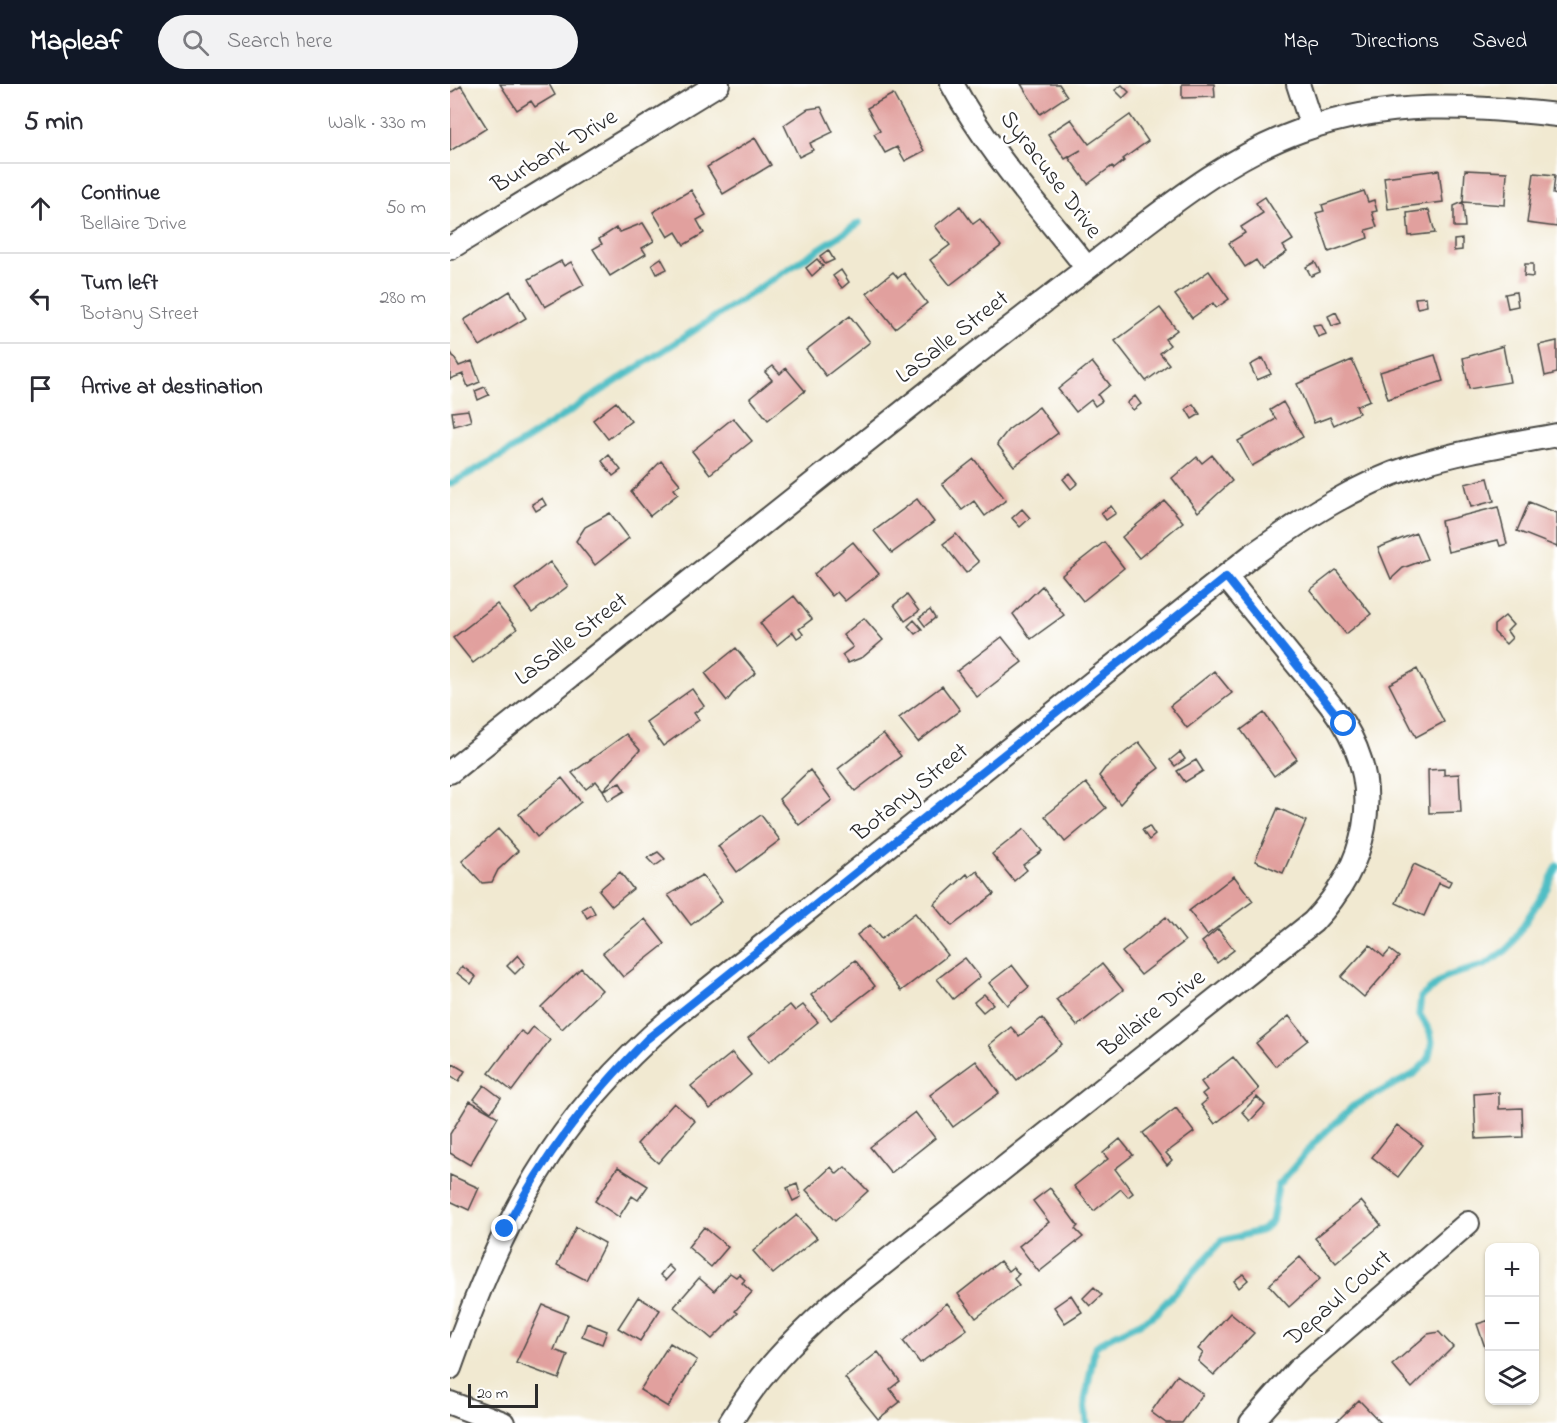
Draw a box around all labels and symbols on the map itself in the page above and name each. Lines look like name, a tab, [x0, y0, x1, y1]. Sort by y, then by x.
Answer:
street label: Burbank Drive	[485, 100, 625, 204]
street label: Syracuse Drive	[989, 104, 1110, 247]
street label: LaSalle Street	[889, 282, 1017, 394]
street label: LaSalle Street	[508, 584, 636, 696]
route start	[1330, 710, 1356, 736]
street label: Botany Street	[844, 735, 978, 852]
street label: Bellaire Drive	[1092, 961, 1214, 1067]
route end	[491, 1215, 517, 1241]
street label: Depaul Court	[1277, 1242, 1401, 1356]
scale bar	[468, 1381, 538, 1408]

